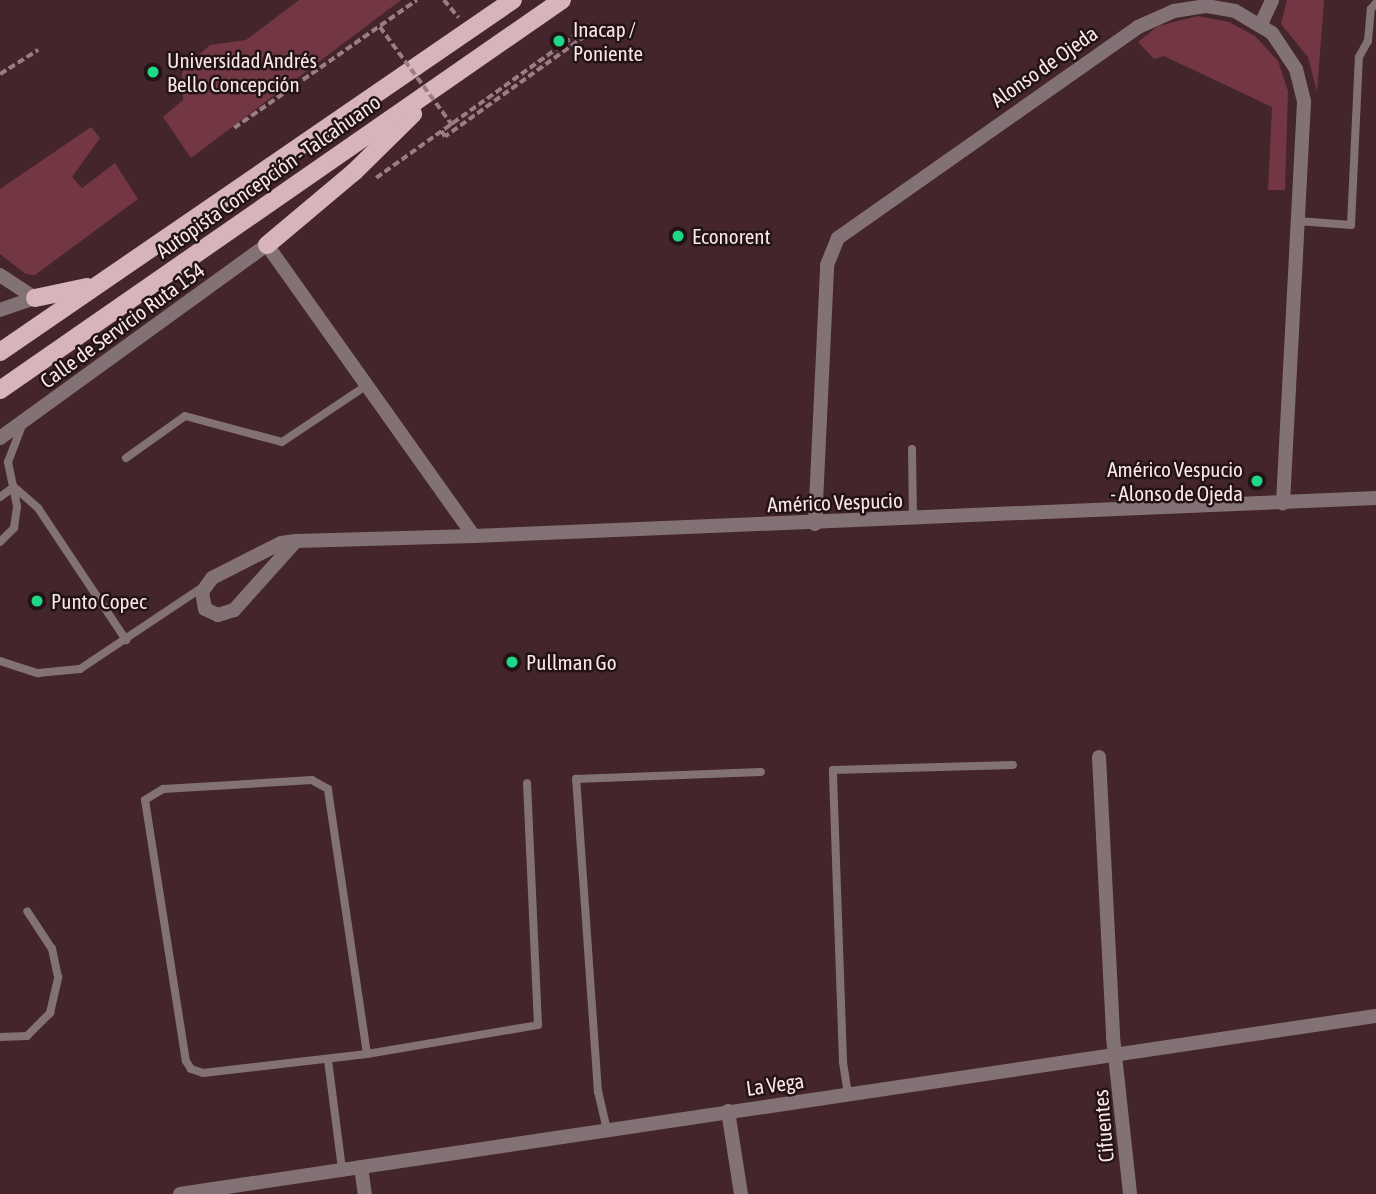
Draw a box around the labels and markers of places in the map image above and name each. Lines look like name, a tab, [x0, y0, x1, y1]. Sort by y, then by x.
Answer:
place label: Inacap / Poniente	[573, 16, 643, 66]
marker: Inacap / Poniente	[551, 33, 567, 49]
place label: Universidad Andrés Bello Concepción	[167, 47, 317, 97]
marker: Universidad Andrés Bello Concepción	[145, 64, 161, 80]
place label: Econorent	[692, 223, 771, 249]
marker: Econorent	[670, 228, 686, 244]
place label: Américo Vespucio - Alonso de Ojeda	[1107, 456, 1243, 506]
marker: Américo Vespucio - Alonso de Ojeda	[1249, 473, 1265, 489]
place label: Punto Copec	[51, 588, 147, 614]
marker: Punto Copec	[29, 593, 45, 609]
place label: Pullman Go	[526, 649, 617, 675]
marker: Pullman Go	[504, 654, 520, 670]

